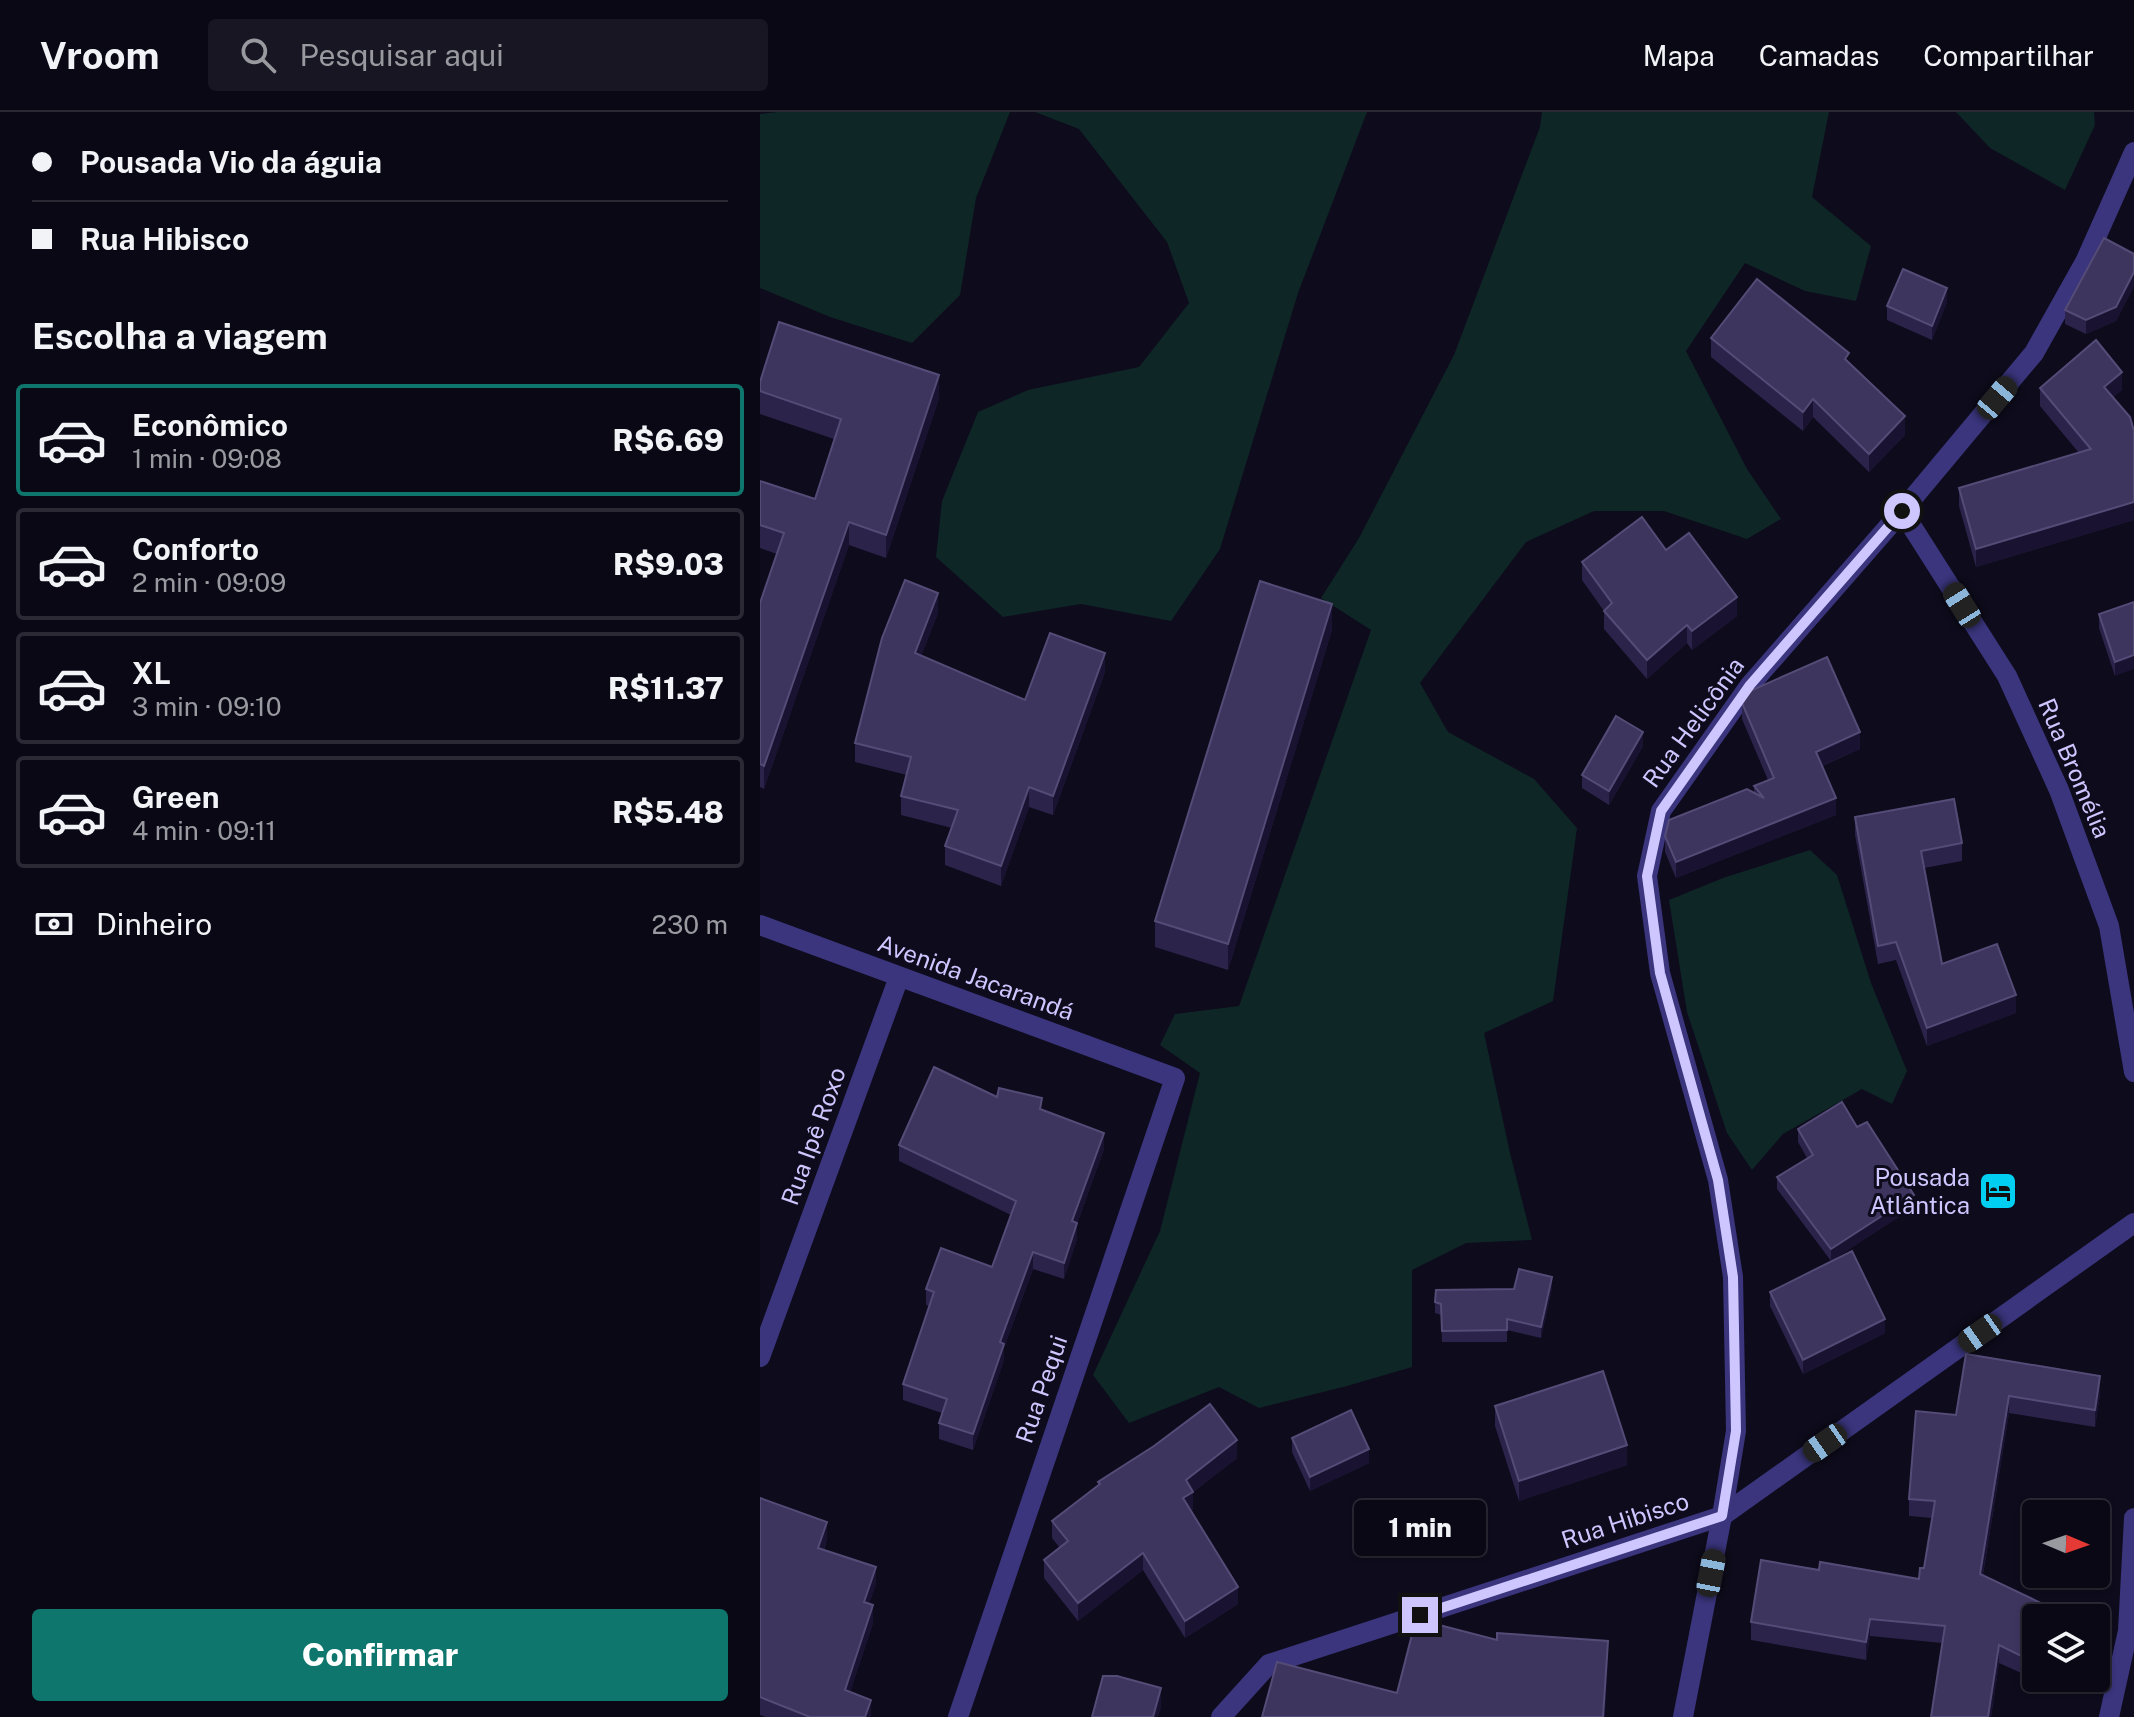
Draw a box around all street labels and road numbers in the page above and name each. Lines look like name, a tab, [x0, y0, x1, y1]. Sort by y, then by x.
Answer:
street label: Rua Helicônia	[1637, 652, 1749, 792]
street label: Rua Bromélia	[2033, 694, 2117, 842]
street label: Avenida Jacarandá	[874, 928, 1078, 1026]
street label: Rua Ipê Roxo	[775, 1063, 851, 1209]
street label: Rua Pequi	[1010, 1331, 1072, 1447]
street label: Rua Hibisco	[1558, 1486, 1692, 1554]

